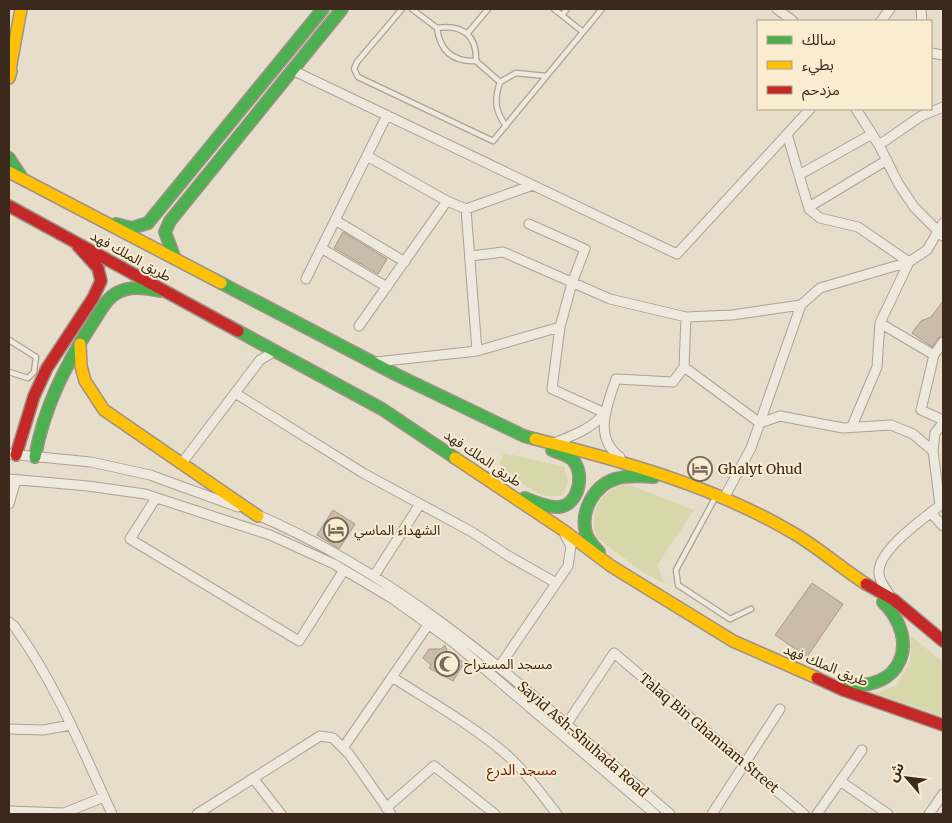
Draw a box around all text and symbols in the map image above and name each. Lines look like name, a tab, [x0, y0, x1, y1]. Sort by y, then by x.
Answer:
legend	[757, 20, 932, 110]
text: سالك	[802, 30, 836, 49]
text: بطيء	[802, 55, 834, 76]
text: مزدحم	[802, 80, 840, 101]
street label: طريق الملك فهد	[87, 226, 175, 286]
street label: طريق الملك فهد	[440, 425, 525, 491]
hotel icon: Ghalyt Ohud	[687, 456, 713, 482]
place label: Ghalyt Ohud	[718, 460, 803, 478]
hotel icon: الشهداء الماسي	[323, 517, 349, 543]
place label: الشهداء الماسي	[354, 521, 440, 541]
street label: طريق الملك فهد	[781, 640, 871, 691]
mosque icon: مسجد المستراح	[434, 651, 460, 677]
place label: مسجد المستراح	[464, 655, 553, 675]
street label: Talaq Bin Ghannam Street	[635, 669, 783, 797]
street label: Sayid Ash-Shuhada Road	[514, 677, 653, 801]
north arrow	[882, 753, 932, 803]
text: ش	[883, 759, 908, 785]
district label: مسجد الدرع	[487, 760, 557, 782]

